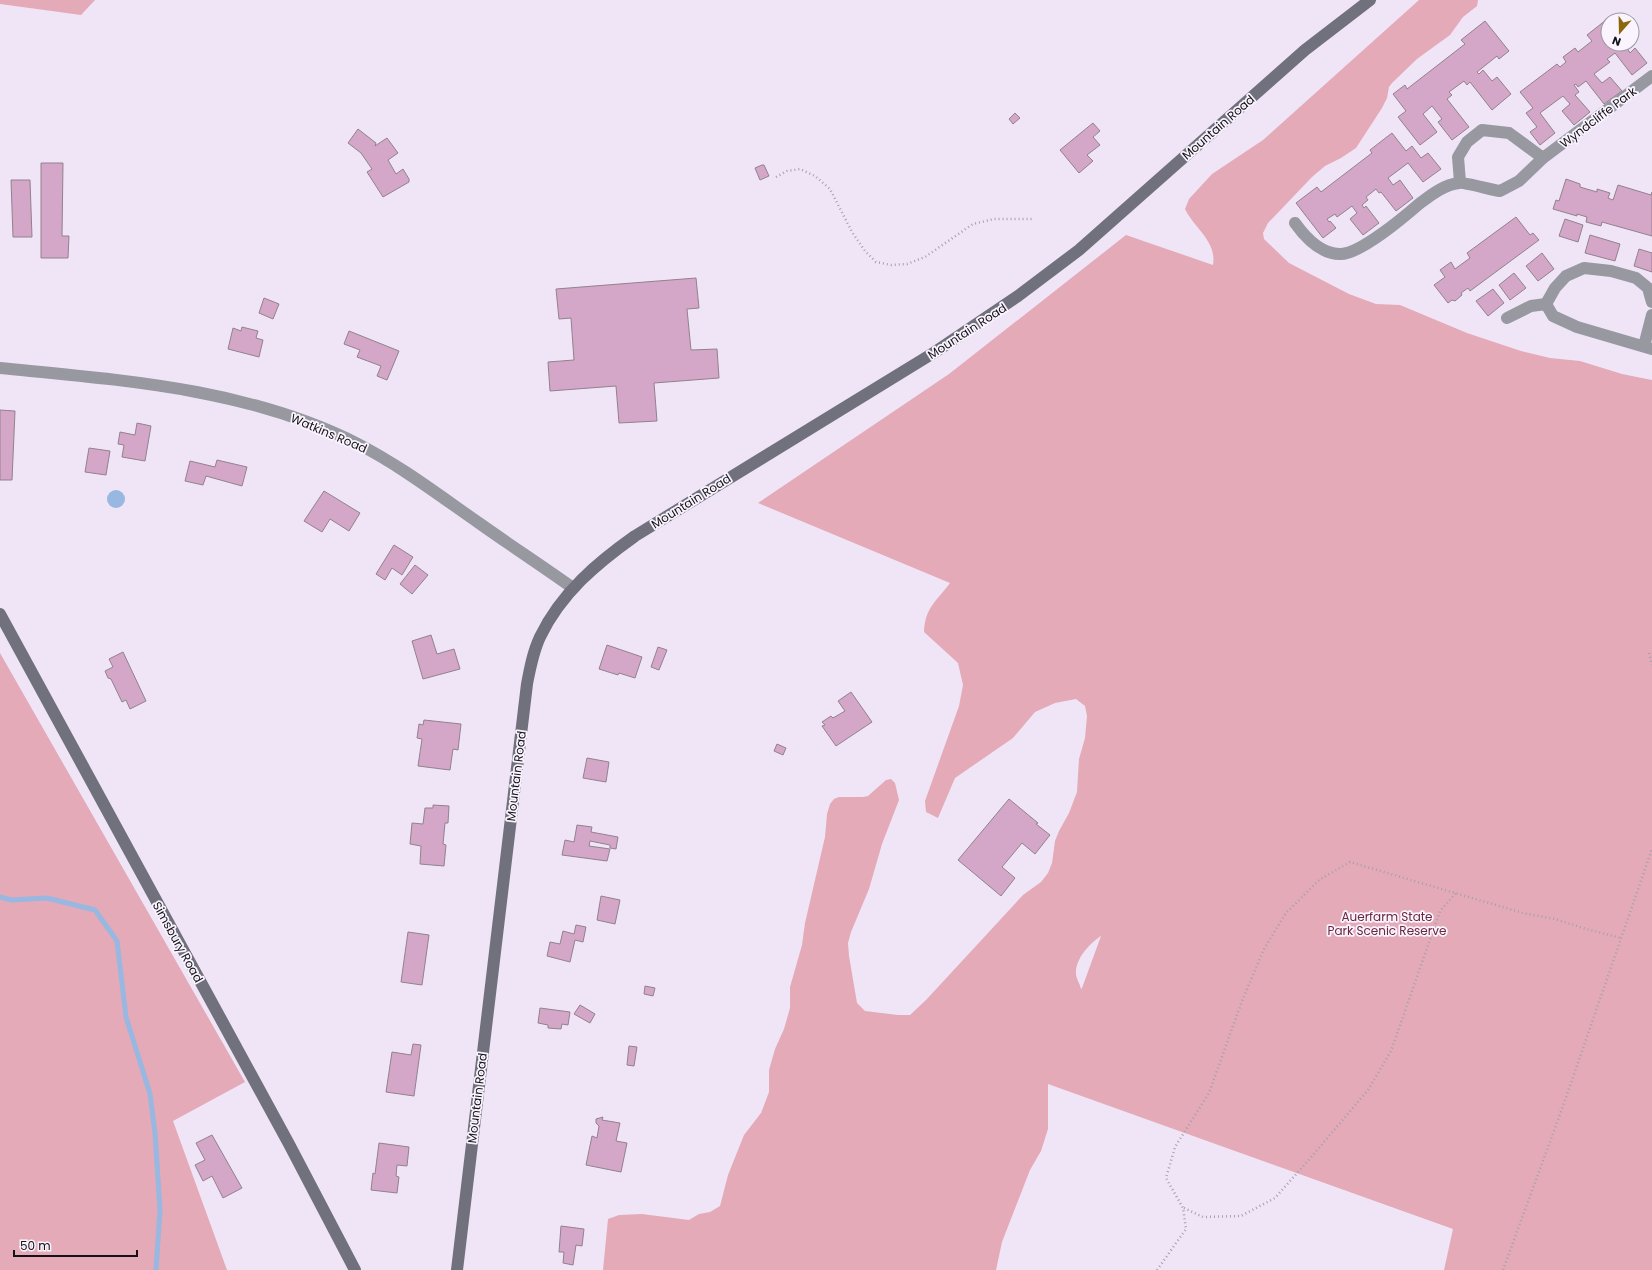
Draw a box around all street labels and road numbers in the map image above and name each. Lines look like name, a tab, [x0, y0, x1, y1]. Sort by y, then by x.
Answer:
street label: Wyndcliffe Park	[1556, 82, 1640, 151]
street label: Mountain Road	[1178, 91, 1258, 163]
street label: Mountain Road	[924, 299, 1010, 363]
street label: Watkins Road	[288, 409, 370, 457]
street label: Mountain Road	[648, 470, 734, 532]
street label: Mountain Road	[502, 730, 530, 822]
street label: Simsbury Road	[149, 898, 207, 986]
street label: Mountain Road	[463, 1052, 491, 1144]

